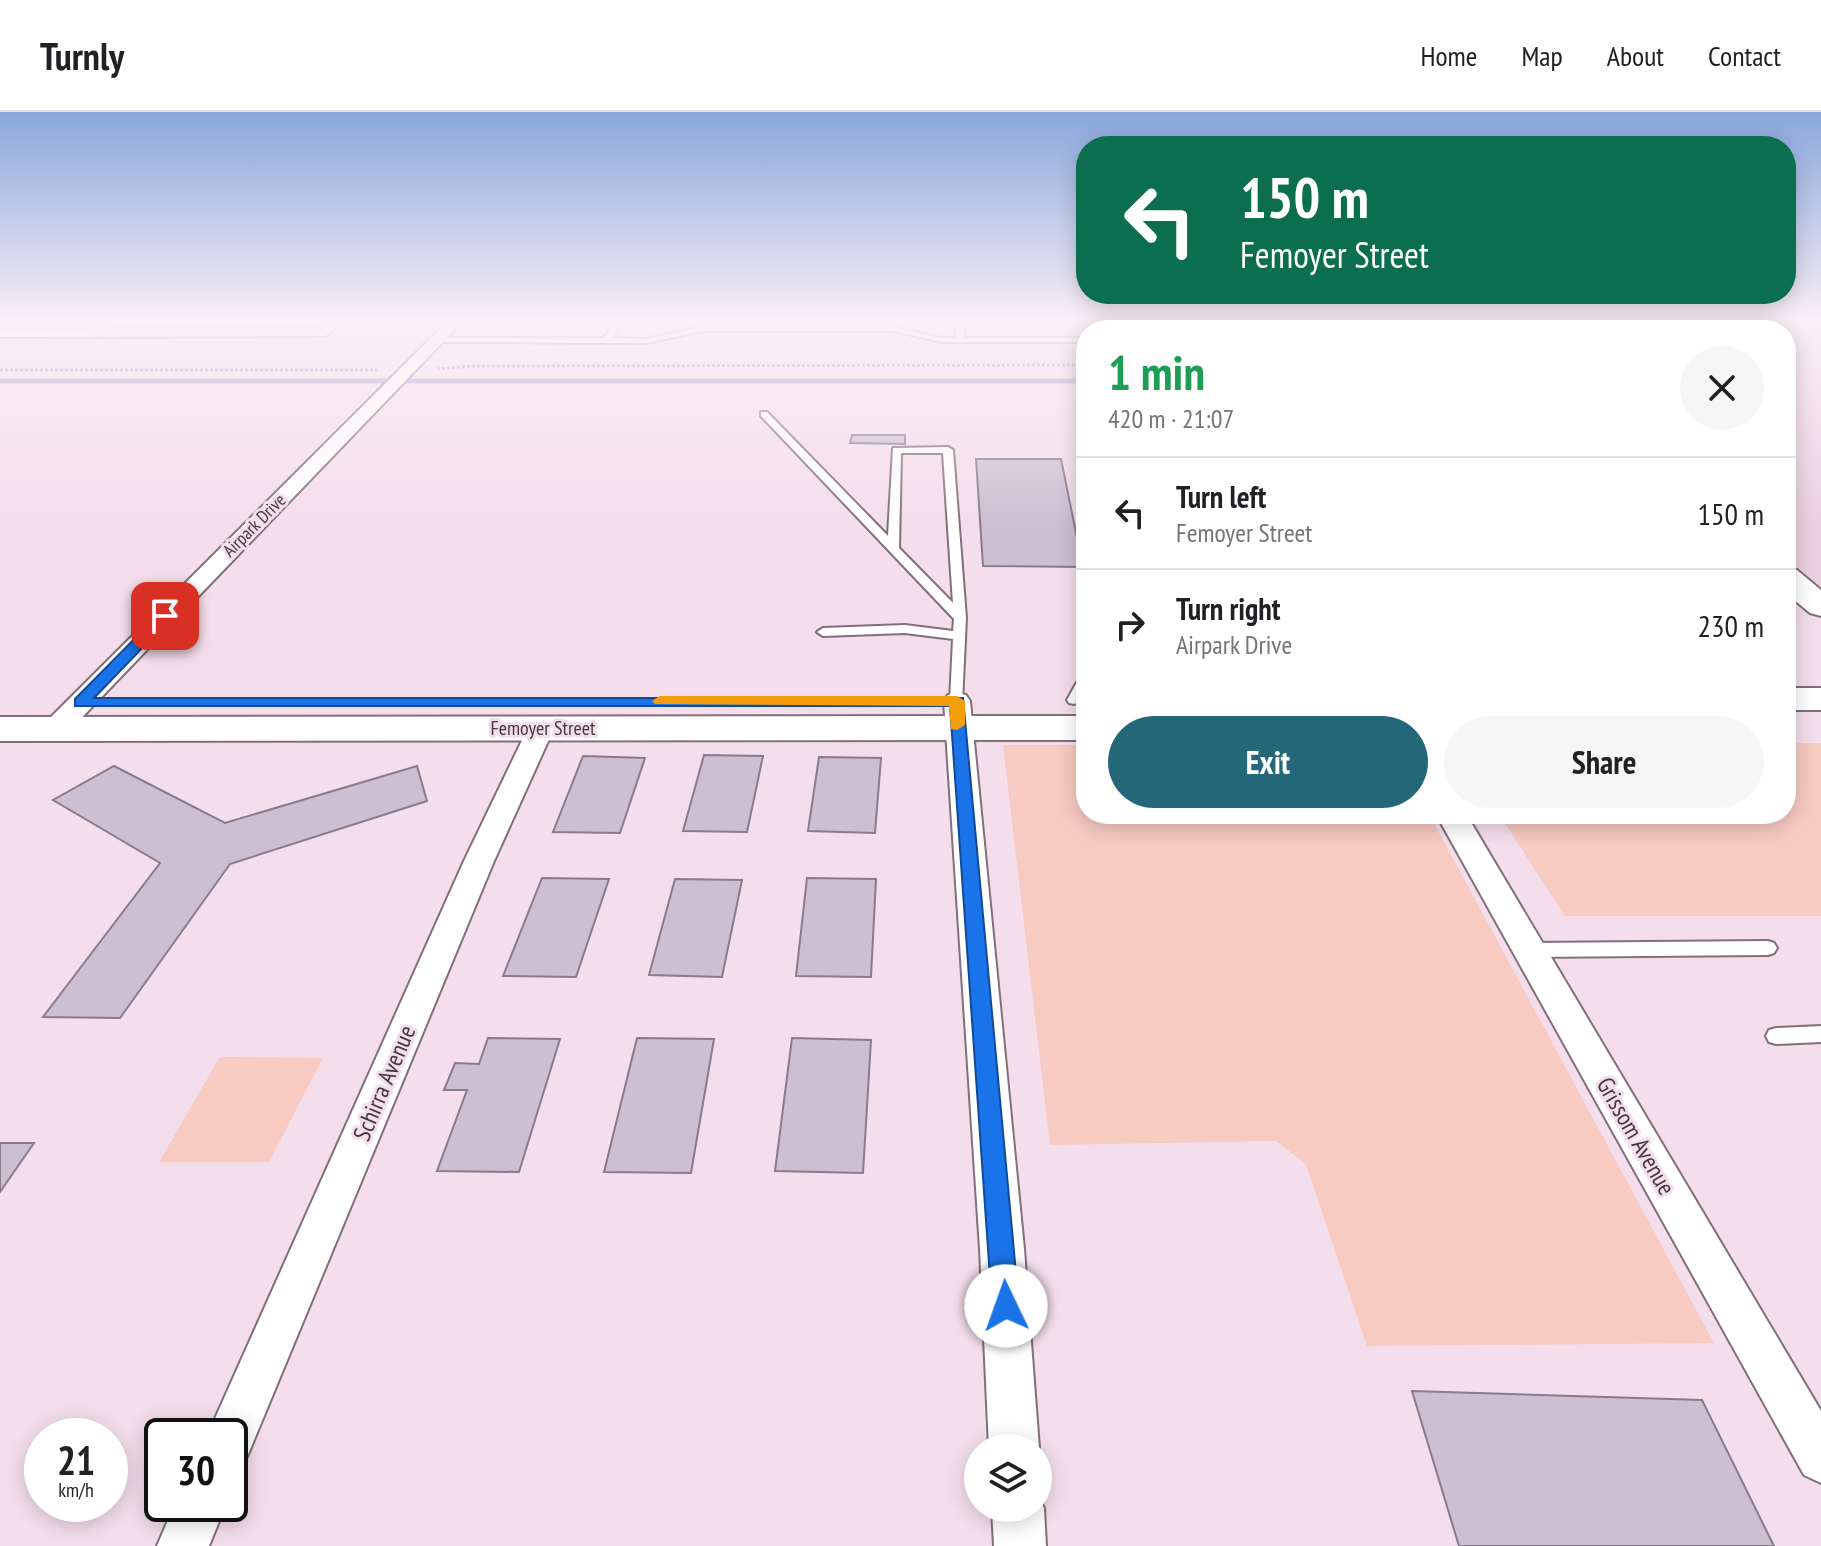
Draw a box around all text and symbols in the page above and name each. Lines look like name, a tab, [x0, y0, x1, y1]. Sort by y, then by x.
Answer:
text: Turnly	[40, 31, 124, 80]
text: Home	[1421, 37, 1477, 74]
text: Map	[1521, 37, 1563, 74]
text: About	[1607, 37, 1664, 74]
text: Contact	[1708, 37, 1781, 74]
text: 150 m	[1240, 161, 1369, 233]
icon: left	[1108, 168, 1212, 272]
text: Femoyer Street	[1240, 231, 1429, 278]
text: 1 min	[1108, 341, 1205, 403]
button: close	[1680, 346, 1764, 430]
text: 420 m · 21:07	[1108, 402, 1234, 435]
text: Turn left	[1176, 477, 1266, 516]
street label: Airpark Drive	[217, 488, 291, 562]
icon: left	[1108, 491, 1152, 535]
text: 150 m	[1698, 494, 1764, 533]
text: Femoyer Street	[1176, 516, 1312, 549]
pin	[131, 582, 199, 650]
text: Turn right	[1176, 589, 1280, 628]
icon: arrive	[143, 594, 187, 638]
icon: right	[1108, 603, 1152, 647]
text: 230 m	[1698, 606, 1764, 645]
text: Airpark Drive	[1176, 628, 1292, 661]
street label: Femoyer Street	[491, 715, 596, 741]
button: Exit	[1108, 716, 1428, 808]
button: Share	[1444, 716, 1764, 808]
street label: Schirra Avenue	[346, 1021, 422, 1145]
street label: Grissom Avenue	[1590, 1072, 1682, 1200]
position arrow	[964, 1264, 1048, 1348]
speed limit sign: 30	[144, 1418, 248, 1522]
text: 21	[57, 1434, 95, 1486]
map controls	[964, 1434, 1052, 1522]
button: layers	[964, 1434, 1052, 1522]
text: km/h	[58, 1477, 94, 1503]

